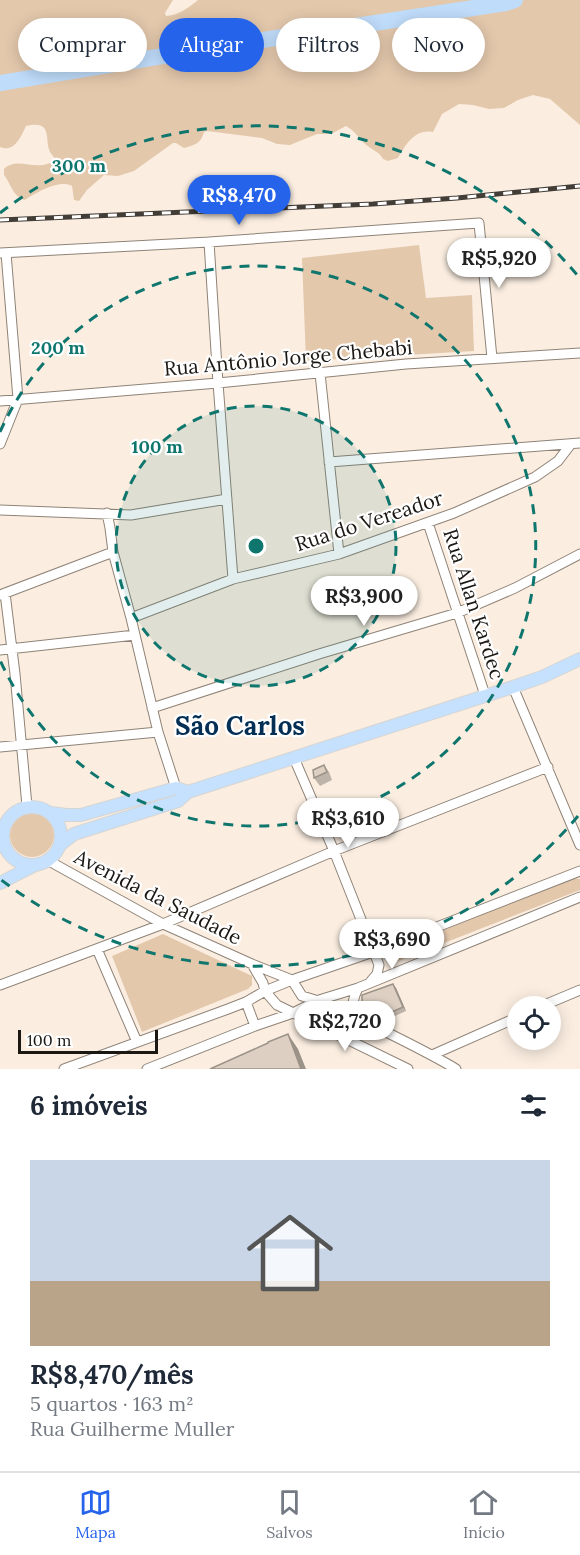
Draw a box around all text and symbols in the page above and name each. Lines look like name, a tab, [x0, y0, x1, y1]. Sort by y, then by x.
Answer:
chip: Comprar	[18, 18, 147, 72]
chip: Alugar	[159, 18, 264, 72]
chip: Filtros	[276, 18, 380, 72]
chip: Novo	[392, 18, 485, 72]
text: 300 m	[52, 154, 107, 177]
pin: R$8,470	[184, 175, 294, 226]
text: R$8,470	[202, 182, 276, 207]
pin: R$5,920	[444, 238, 554, 289]
text: R$5,920	[461, 245, 537, 270]
street label: Rua Antônio Jorge Chebabi	[163, 334, 413, 381]
text: 200 m	[31, 336, 85, 359]
text: 100 m	[131, 435, 183, 458]
street label: Rua do Vereador	[292, 485, 446, 556]
street label: Rua Allan Kardec	[438, 525, 511, 682]
centre of rings	[246, 536, 266, 556]
pin: R$3,900	[309, 576, 419, 627]
text: R$3,900	[325, 583, 403, 608]
district label: São Carlos	[175, 709, 305, 742]
pin: R$3,610	[293, 798, 403, 849]
text: R$3,610	[311, 805, 385, 830]
street label: Avenida da Saudade	[70, 843, 246, 950]
pin: R$3,690	[337, 919, 447, 970]
text: R$3,690	[353, 926, 431, 951]
map controls	[507, 996, 561, 1050]
button: locate	[507, 996, 561, 1050]
pin: R$2,720	[290, 1001, 400, 1052]
text: R$2,720	[308, 1008, 382, 1033]
scale bar	[18, 1027, 158, 1054]
text: 100 m	[27, 1030, 71, 1050]
text: 6 imóveis	[30, 1089, 148, 1122]
icon: filters	[517, 1089, 550, 1122]
icon: home	[236, 1199, 344, 1307]
text: R$8,470/mês	[30, 1358, 194, 1391]
text: 5 quartos · 163 m²	[30, 1391, 194, 1416]
text: Rua Guilherme Muller	[30, 1416, 234, 1441]
tab: Mapa	[75, 1486, 116, 1542]
tab: Salvos	[266, 1486, 313, 1542]
tab: Início	[463, 1486, 505, 1542]

